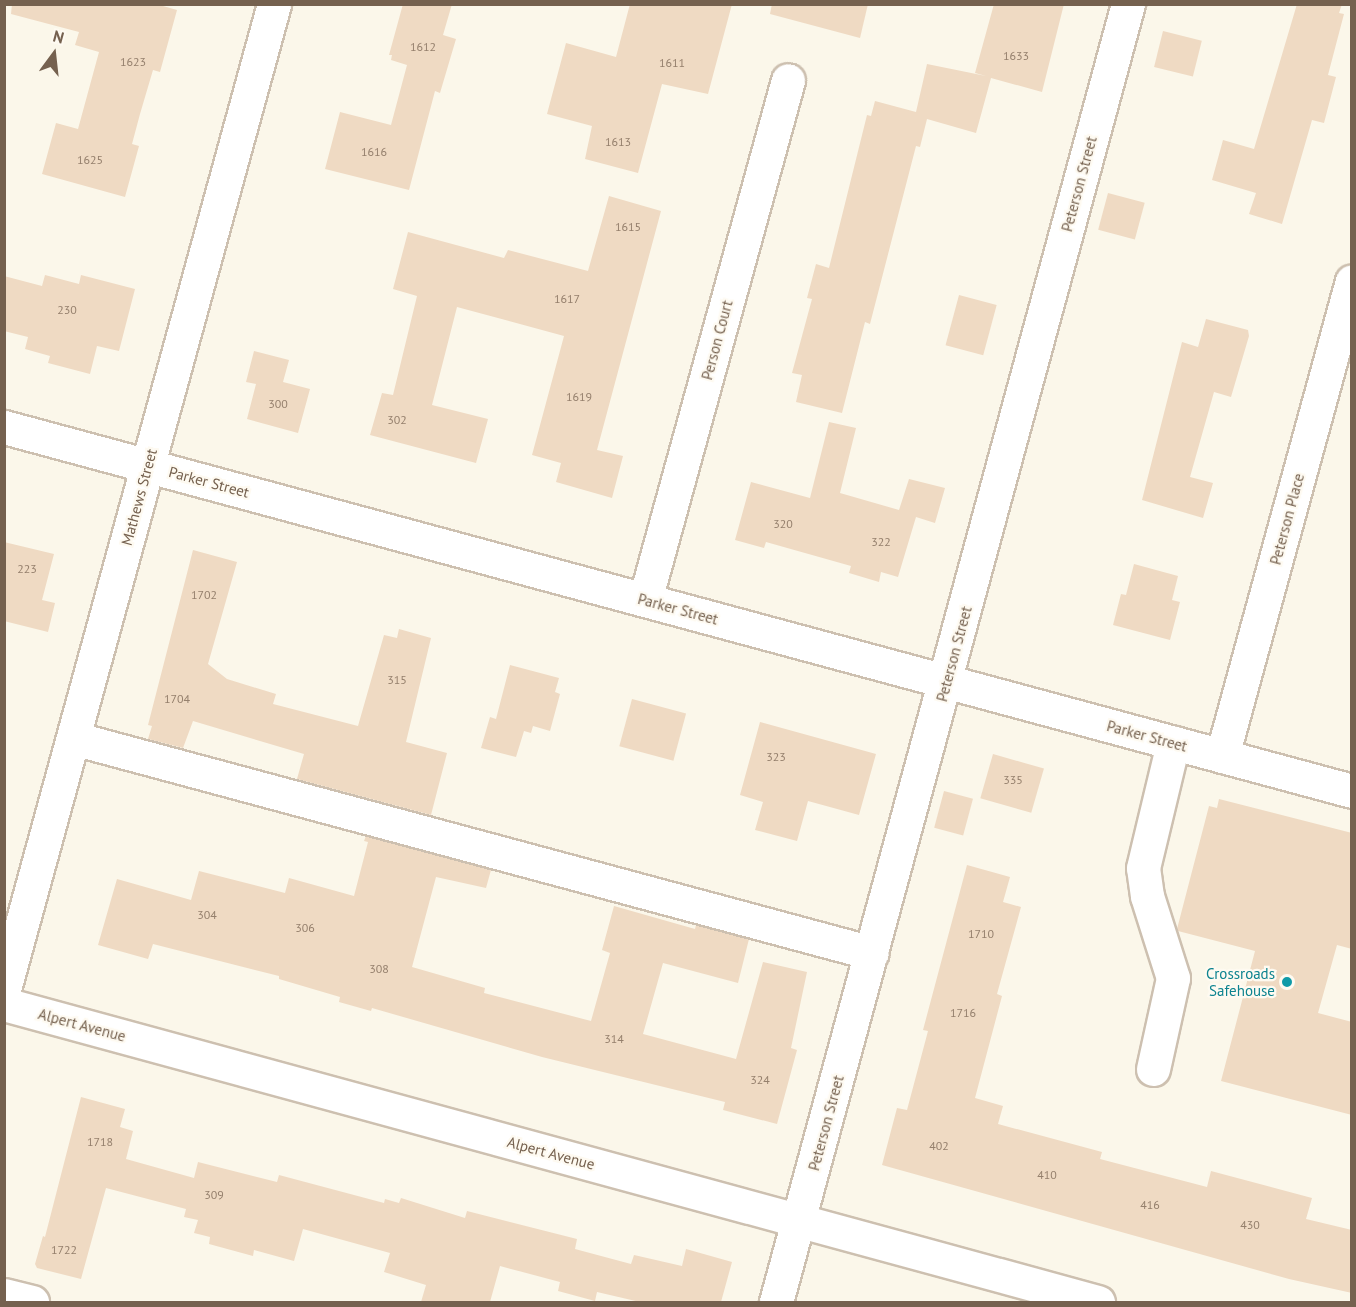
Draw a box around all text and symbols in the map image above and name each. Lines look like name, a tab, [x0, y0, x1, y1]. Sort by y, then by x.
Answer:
north arrow	[24, 24, 84, 84]
text: N	[51, 26, 66, 48]
house number: 1612	[410, 40, 436, 54]
house number: 1633	[1003, 49, 1029, 63]
house number: 1623	[120, 55, 146, 69]
house number: 1611	[659, 56, 685, 70]
street label: Peterson Street	[1058, 134, 1100, 234]
house number: 1613	[605, 135, 631, 149]
house number: 1616	[361, 145, 387, 159]
house number: 1625	[77, 153, 103, 167]
house number: 1615	[615, 220, 641, 234]
house number: 1617	[554, 292, 580, 306]
street label: Person Court	[698, 298, 736, 382]
house number: 230	[57, 303, 77, 317]
house number: 1619	[566, 390, 592, 404]
house number: 300	[268, 397, 288, 411]
house number: 302	[387, 413, 407, 427]
street label: Mathews Street	[117, 447, 161, 547]
street label: Parker Street	[167, 463, 251, 501]
street label: Peterson Place	[1266, 471, 1308, 567]
house number: 320	[773, 517, 793, 531]
house number: 322	[871, 535, 891, 549]
house number: 223	[17, 562, 37, 576]
house number: 1702	[191, 588, 217, 602]
street label: Parker Street	[636, 590, 720, 628]
street label: Peterson Street	[933, 604, 975, 704]
house number: 315	[387, 673, 407, 687]
house number: 1704	[164, 692, 190, 706]
street label: Parker Street	[1105, 717, 1189, 755]
house number: 323	[766, 750, 786, 764]
house number: 335	[1003, 773, 1023, 787]
house number: 304	[197, 908, 217, 922]
house number: 306	[295, 921, 315, 935]
house number: 1710	[968, 927, 994, 941]
house number: 308	[369, 962, 389, 976]
place label: Crossroads Safehouse	[1206, 964, 1275, 999]
marker: Crossroads Safehouse	[1280, 975, 1294, 989]
street label: Alpert Avenue	[36, 1005, 128, 1045]
house number: 1716	[950, 1006, 976, 1020]
house number: 314	[604, 1032, 624, 1046]
house number: 324	[750, 1073, 770, 1087]
street label: Peterson Street	[805, 1073, 847, 1173]
street label: Alpert Avenue	[505, 1133, 597, 1173]
house number: 1718	[87, 1135, 113, 1149]
house number: 402	[929, 1139, 949, 1153]
house number: 410	[1037, 1168, 1057, 1182]
house number: 309	[204, 1188, 224, 1202]
house number: 416	[1140, 1198, 1160, 1212]
house number: 430	[1240, 1218, 1260, 1232]
house number: 1722	[51, 1243, 77, 1257]

